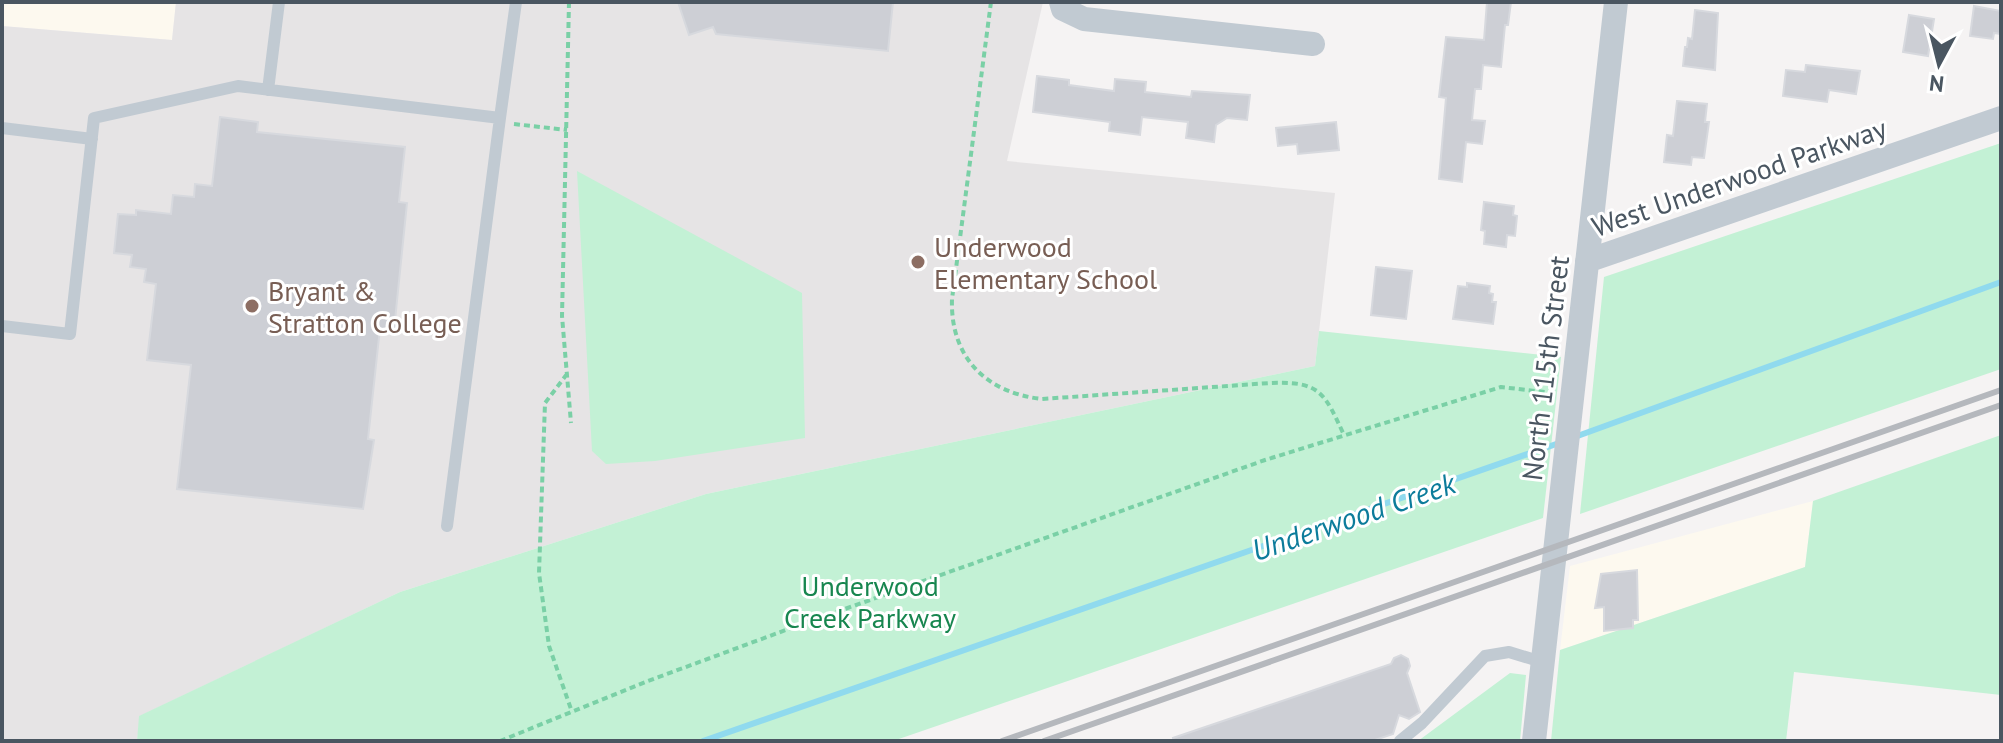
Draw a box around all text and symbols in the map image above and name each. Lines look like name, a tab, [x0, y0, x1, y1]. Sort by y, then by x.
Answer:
north arrow	[1899, 24, 1979, 104]
text: N	[1928, 69, 1945, 99]
street label: West Underwood Parkway	[1587, 109, 1891, 245]
place label: Underwood Elementary School	[934, 228, 1157, 297]
marker: Underwood Elementary School	[909, 253, 927, 271]
street label: North 115th Street	[1513, 253, 1577, 482]
place label: Bryant & Stratton College	[268, 272, 462, 341]
marker: Bryant & Stratton College	[243, 297, 261, 315]
water label: Underwood Creek	[1246, 462, 1462, 569]
park label: Underwood Creek Parkway	[784, 567, 956, 636]

